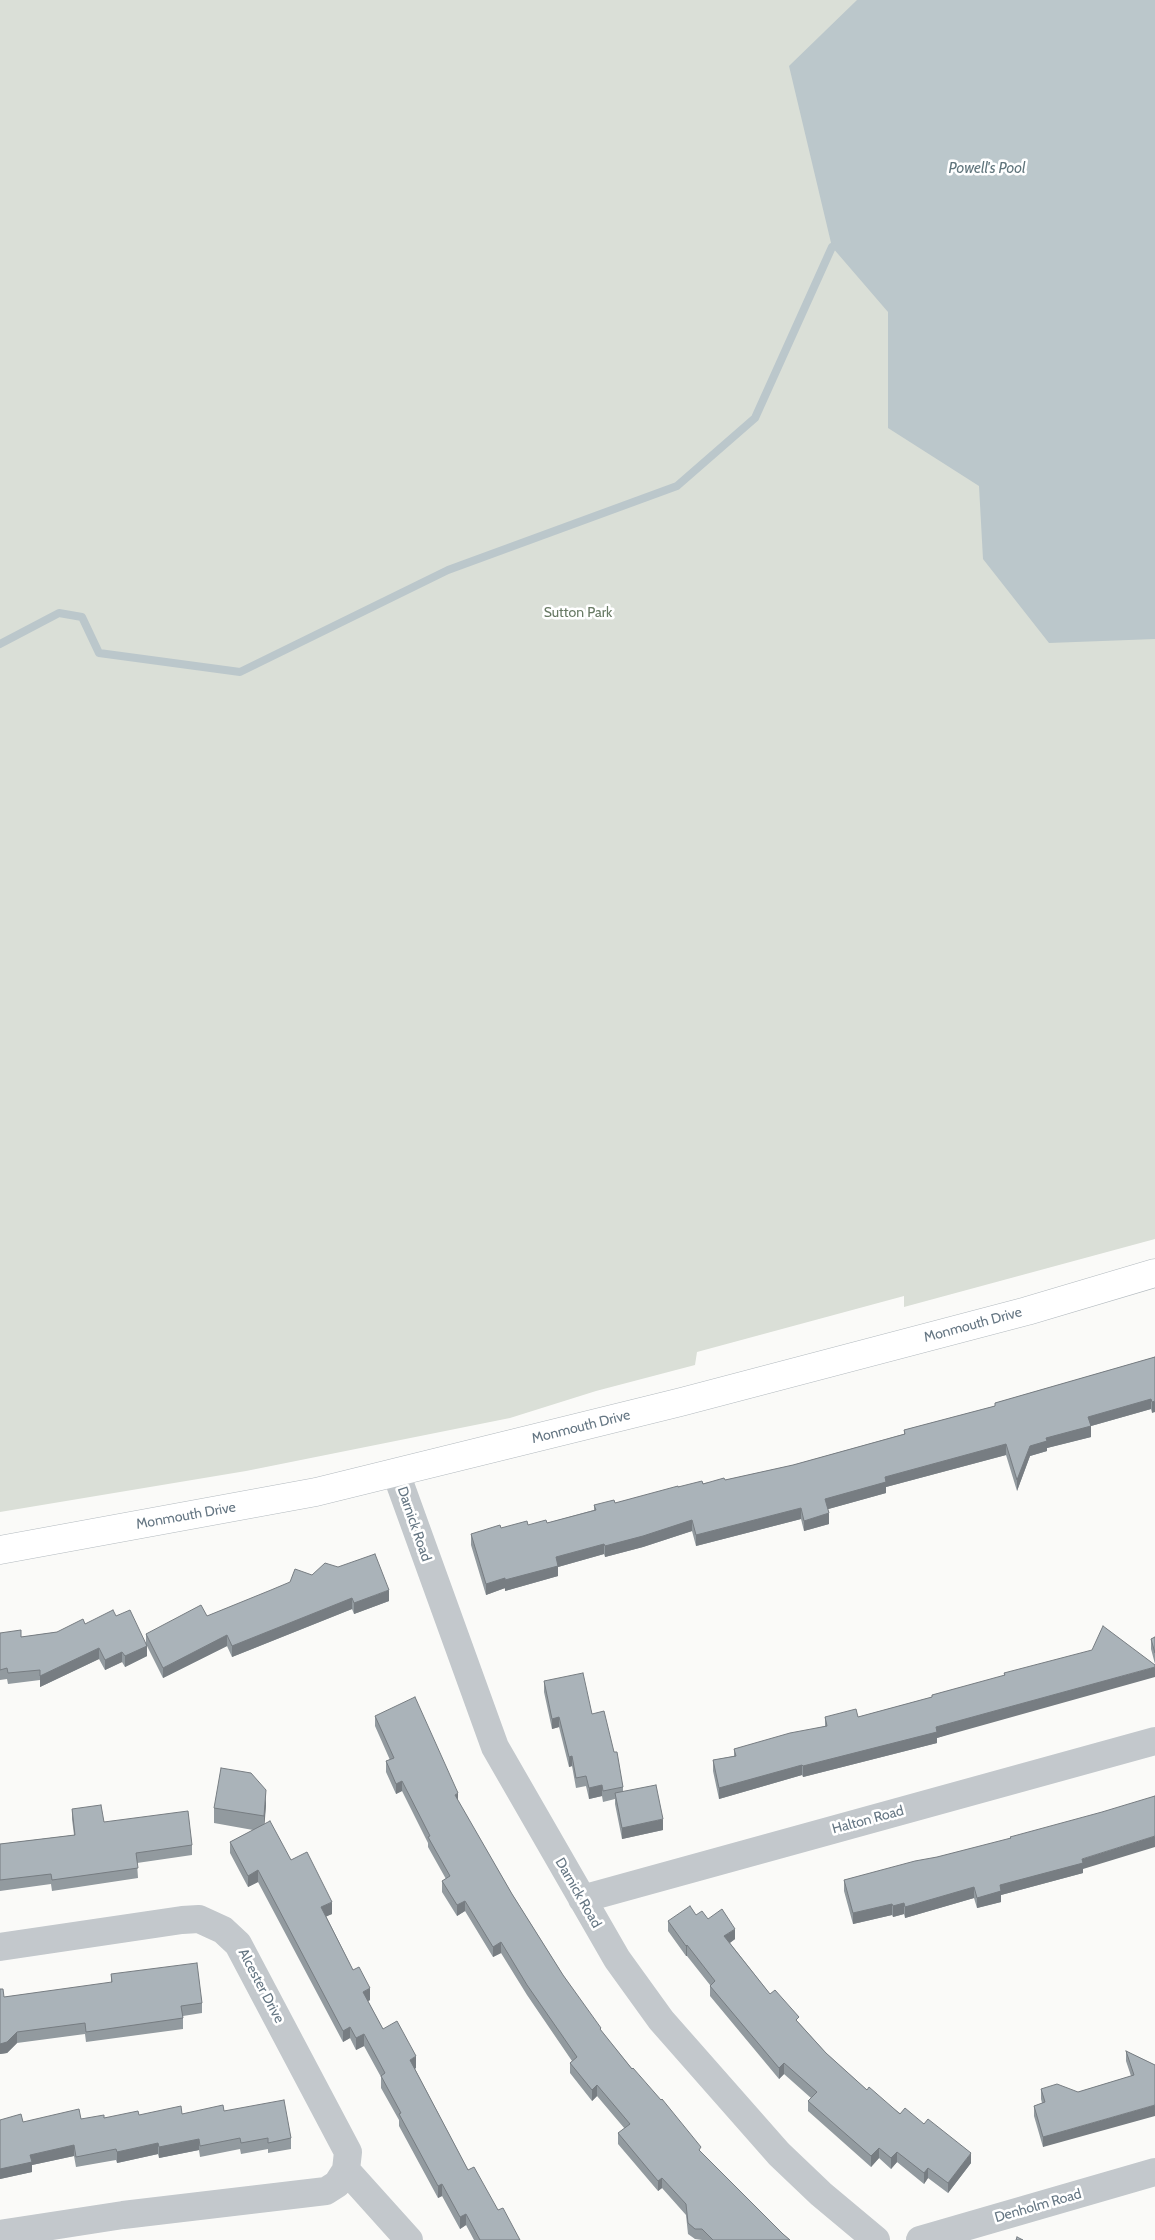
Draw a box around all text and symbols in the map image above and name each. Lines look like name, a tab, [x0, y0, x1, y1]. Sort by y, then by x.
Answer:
water label: Powell's Pool	[949, 160, 1025, 178]
park label: Sutton Park	[544, 605, 612, 621]
street label: Monmouth Drive	[922, 1304, 1024, 1346]
street label: Monmouth Drive	[530, 1407, 632, 1447]
street label: Darnick Road	[393, 1484, 435, 1564]
street label: Monmouth Drive	[135, 1499, 237, 1533]
street label: Halton Road	[830, 1802, 906, 1838]
street label: Darnick Road	[551, 1855, 605, 1931]
street label: Alcester Drive	[234, 1946, 288, 2026]
street label: Denholm Road	[993, 2186, 1083, 2226]

